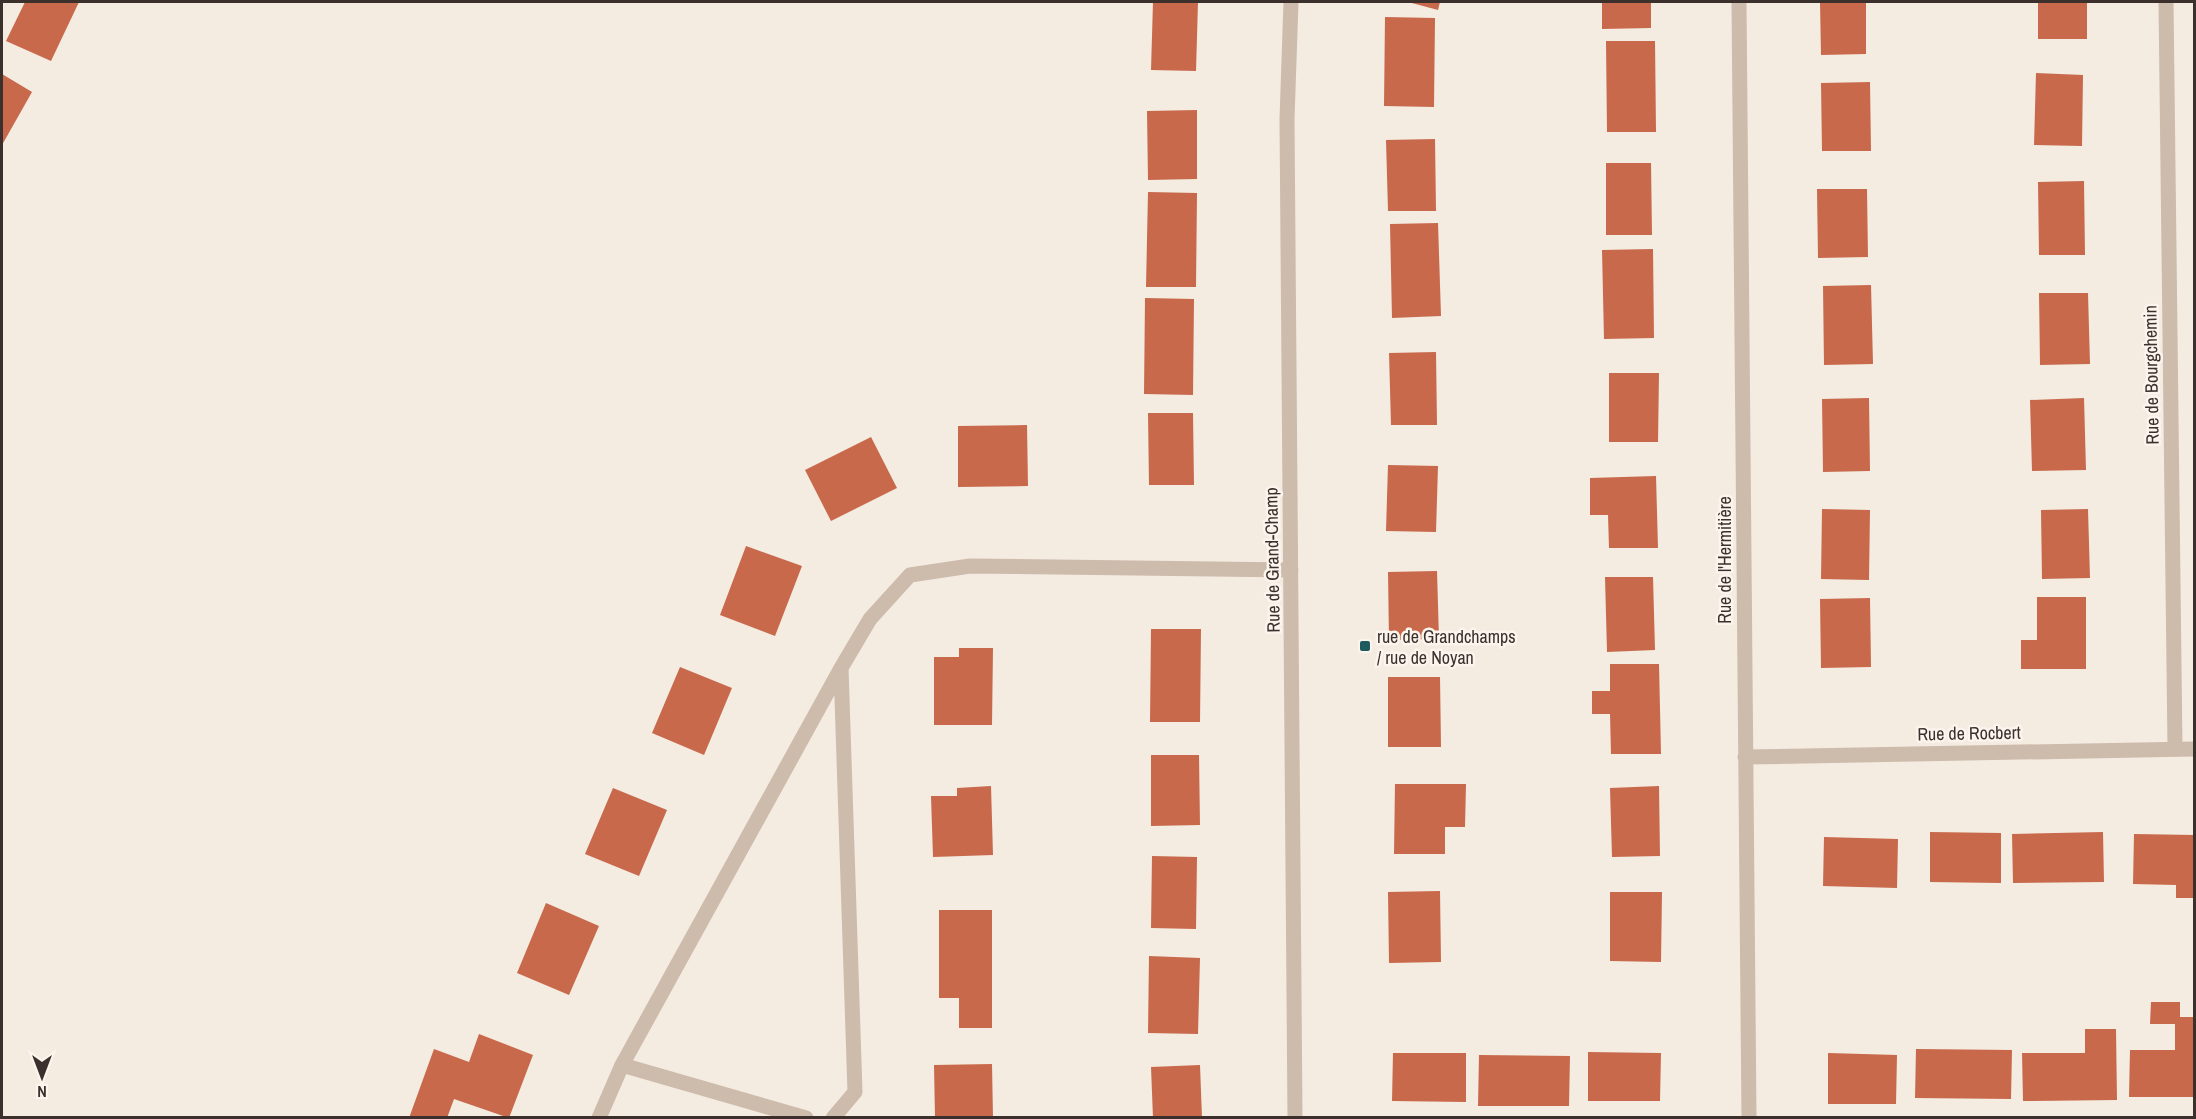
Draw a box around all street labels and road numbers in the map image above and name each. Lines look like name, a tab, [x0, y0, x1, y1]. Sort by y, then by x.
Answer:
street label: Rue de Bourgchemin	[2137, 305, 2165, 445]
street label: Rue de Grand-Champ	[1258, 487, 1286, 633]
street label: Rue de l'Hermitière	[1712, 496, 1737, 624]
street label: Rue de Rocbert	[1917, 720, 2021, 746]

